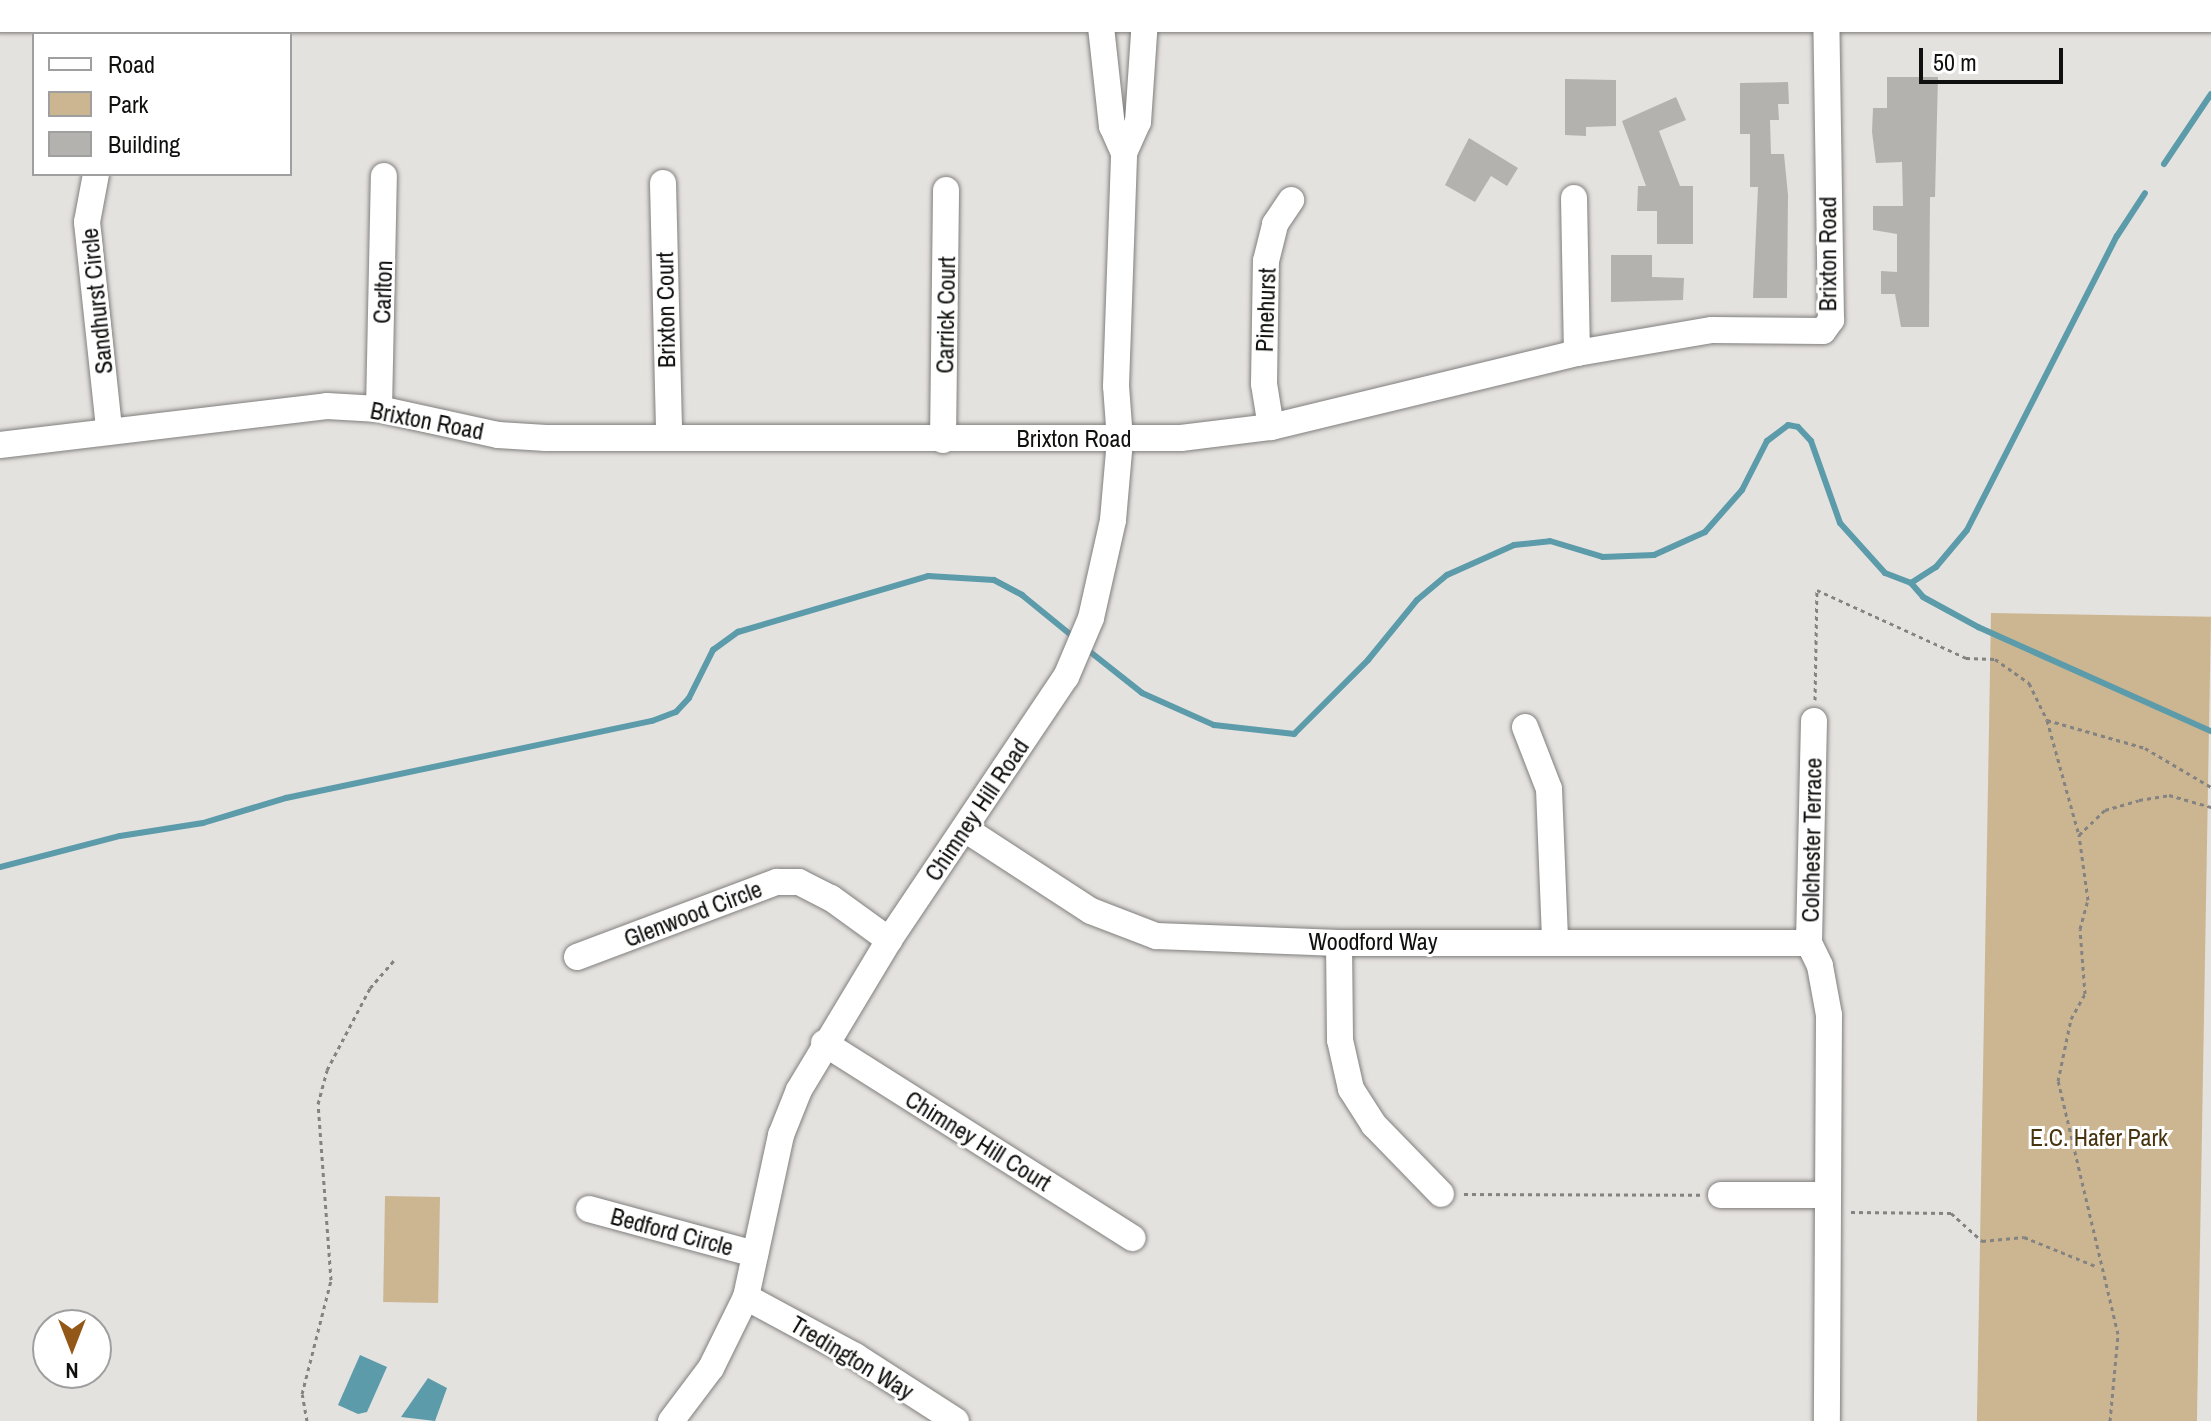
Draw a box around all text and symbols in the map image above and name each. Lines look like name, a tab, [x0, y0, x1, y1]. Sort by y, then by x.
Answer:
legend	[32, 32, 292, 176]
scale bar	[1923, 32, 2067, 82]
text: 50 m	[1933, 46, 1977, 78]
text: Road	[108, 48, 155, 80]
text: Park	[108, 88, 148, 120]
text: Building	[108, 128, 180, 160]
street label: Brixton Road	[1814, 197, 1842, 311]
street label: Sandhurst Circle	[75, 227, 119, 375]
street label: Brixton Court	[651, 252, 681, 368]
street label: Carrick Court	[931, 256, 961, 374]
street label: Carlton	[368, 260, 398, 324]
street label: Pinehurst	[1250, 267, 1282, 353]
street label: Brixton Road	[368, 396, 486, 446]
street label: Brixton Road	[1017, 425, 1131, 453]
street label: Chimney Hill Road	[919, 733, 1035, 887]
street label: Colchester Terrace	[1796, 757, 1828, 923]
street label: Glenwood Circle	[620, 874, 766, 954]
street label: Woodford Way	[1308, 928, 1438, 956]
street label: Chimney Hill Court	[900, 1085, 1056, 1197]
park label: E.C. Hafer Park	[2030, 1124, 2168, 1152]
street label: Bedford Circle	[608, 1202, 736, 1262]
north arrow	[32, 1309, 112, 1389]
street label: Tredington Way	[785, 1310, 919, 1406]
text: N	[65, 1356, 79, 1386]

